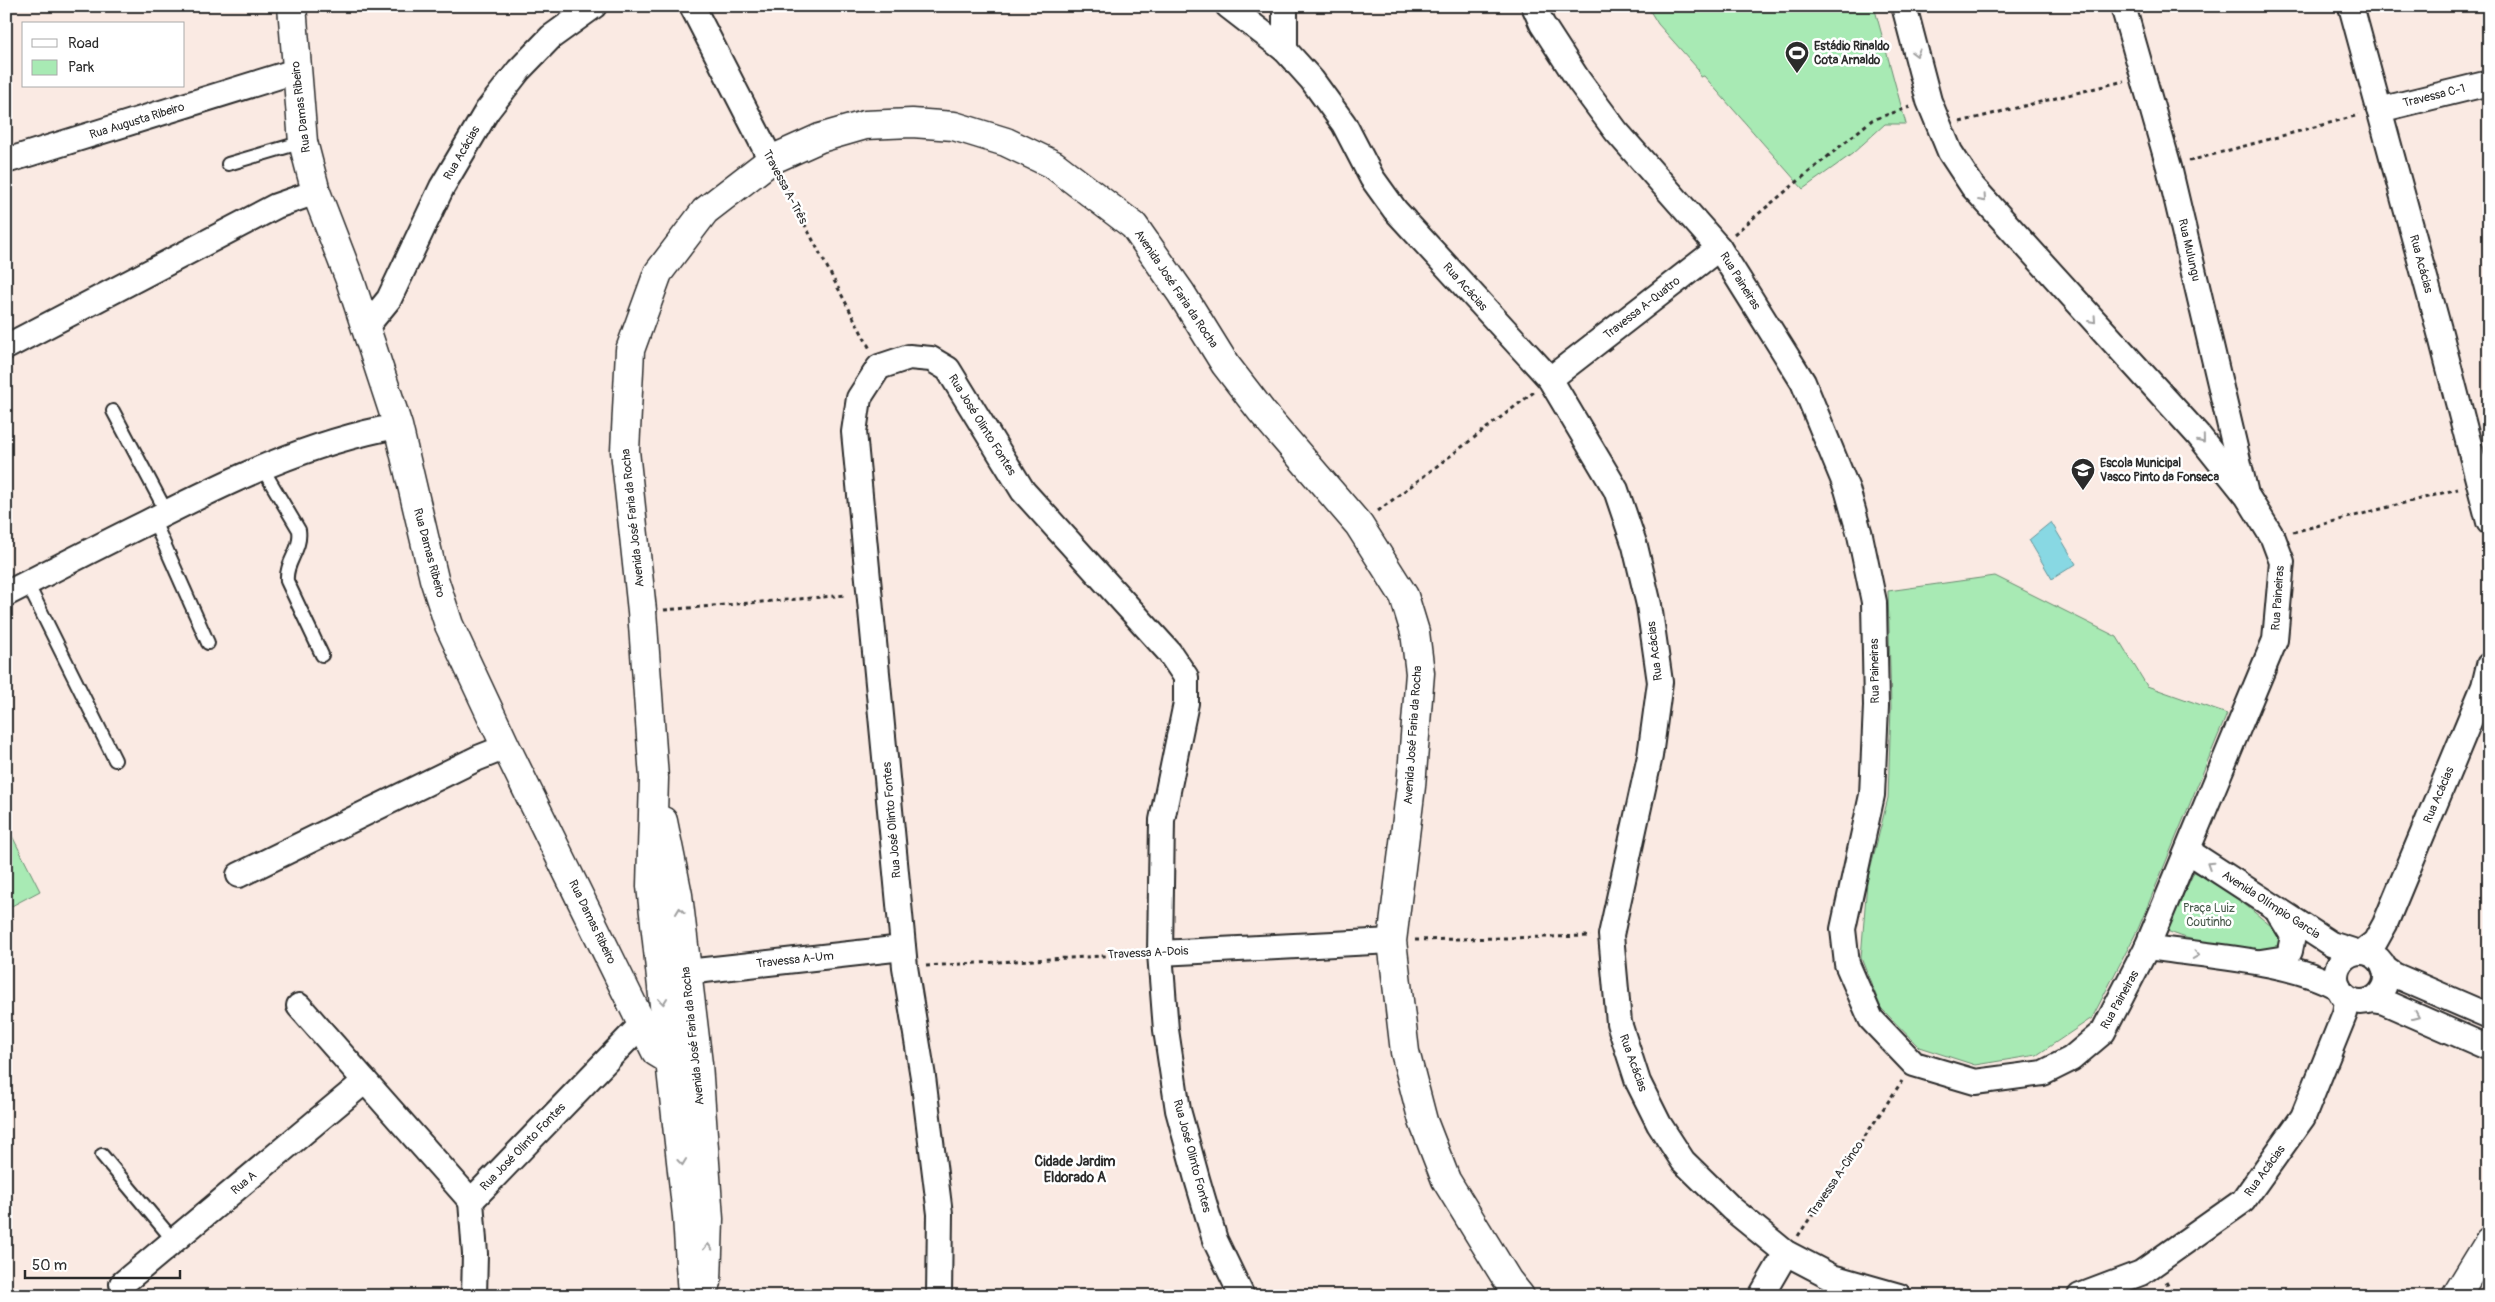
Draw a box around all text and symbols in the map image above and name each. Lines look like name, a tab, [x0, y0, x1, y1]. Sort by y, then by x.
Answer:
legend	[22, 22, 185, 88]
text: Road	[68, 34, 99, 53]
place label: Estádio Rinaldo Cota Arnaldo	[1814, 39, 1890, 68]
sports icon: Estádio Rinaldo Cota Arnaldo	[1784, 40, 1810, 74]
one-way arrow	[1910, 49, 1921, 58]
text: Park	[68, 58, 95, 77]
street label: Rua Damas Ribeiro	[288, 60, 314, 154]
street label: Travessa C-1	[2401, 81, 2467, 111]
street label: Rua Augusta Ribeiro	[88, 99, 187, 143]
street label: Rua Acácias	[441, 123, 484, 183]
street label: Travessa A-Três	[759, 147, 811, 227]
one-way arrow	[1977, 194, 1986, 203]
street label: Rua Mulungu	[2175, 217, 2203, 283]
street label: Avenida José Faria da Rocha	[1131, 227, 1221, 351]
street label: Rua Acácias	[2406, 233, 2436, 295]
street label: Rua Paineiras	[1716, 249, 1764, 313]
street label: Rua Acácias	[1439, 260, 1491, 315]
street label: Travessa A-Quatro	[1601, 273, 1684, 343]
one-way arrow	[2087, 314, 2096, 323]
street label: Rua José Olinto Fontes	[945, 372, 1020, 479]
one-way arrow	[2196, 434, 2204, 443]
street label: Avenida José Faria da Rocha	[618, 448, 648, 588]
place label: Escola Municipal Vasco Pinto da Fonseca	[2100, 456, 2219, 485]
school or university icon: Escola Municipal Vasco Pinto da Fonseca	[2070, 457, 2096, 491]
street label: Rua Damas Ribeiro	[410, 507, 448, 600]
street label: Rua Paineiras	[2268, 564, 2288, 631]
street label: Rua Acácias	[1644, 620, 1666, 682]
street label: Rua Paineiras	[1867, 638, 1883, 704]
street label: Avenida José Faria da Rocha	[1401, 665, 1425, 805]
street label: Rua José Olinto Fontes	[879, 761, 905, 879]
street label: Rua Acácias	[2420, 764, 2458, 825]
one-way arrow	[2206, 862, 2215, 872]
street label: Avenida Olímpio Garcia	[2219, 868, 2323, 943]
street label: Rua Damas Ribeiro	[565, 877, 619, 967]
park label: Praça Luiz Coutinho	[2183, 901, 2235, 930]
one-way arrow	[675, 907, 686, 915]
street label: Travessa A-Dois	[1107, 943, 1189, 963]
street label: Travessa A-Um	[755, 948, 835, 972]
one-way arrow	[2192, 949, 2200, 960]
street label: Avenida José Faria da Rocha	[678, 966, 708, 1106]
street label: Rua Paineiras	[2098, 967, 2143, 1032]
one-way arrow	[657, 997, 668, 1005]
one-way arrow	[2411, 1010, 2420, 1021]
street label: Rua Acácias	[1616, 1032, 1650, 1094]
street label: Rua José Olinto Fontes	[1170, 1098, 1214, 1215]
street label: Rua José Olinto Fontes	[477, 1099, 569, 1194]
street label: Travessa A-Cinco	[1805, 1138, 1867, 1220]
street label: Rua Acácias	[2241, 1142, 2289, 1200]
district label: Cidade Jardim Eldorado A	[1035, 1153, 1116, 1186]
one-way arrow	[676, 1159, 687, 1167]
street label: Rua A	[228, 1168, 260, 1198]
one-way arrow	[703, 1243, 713, 1250]
scale bar	[25, 1247, 180, 1279]
text: 50 m	[32, 1256, 67, 1275]

